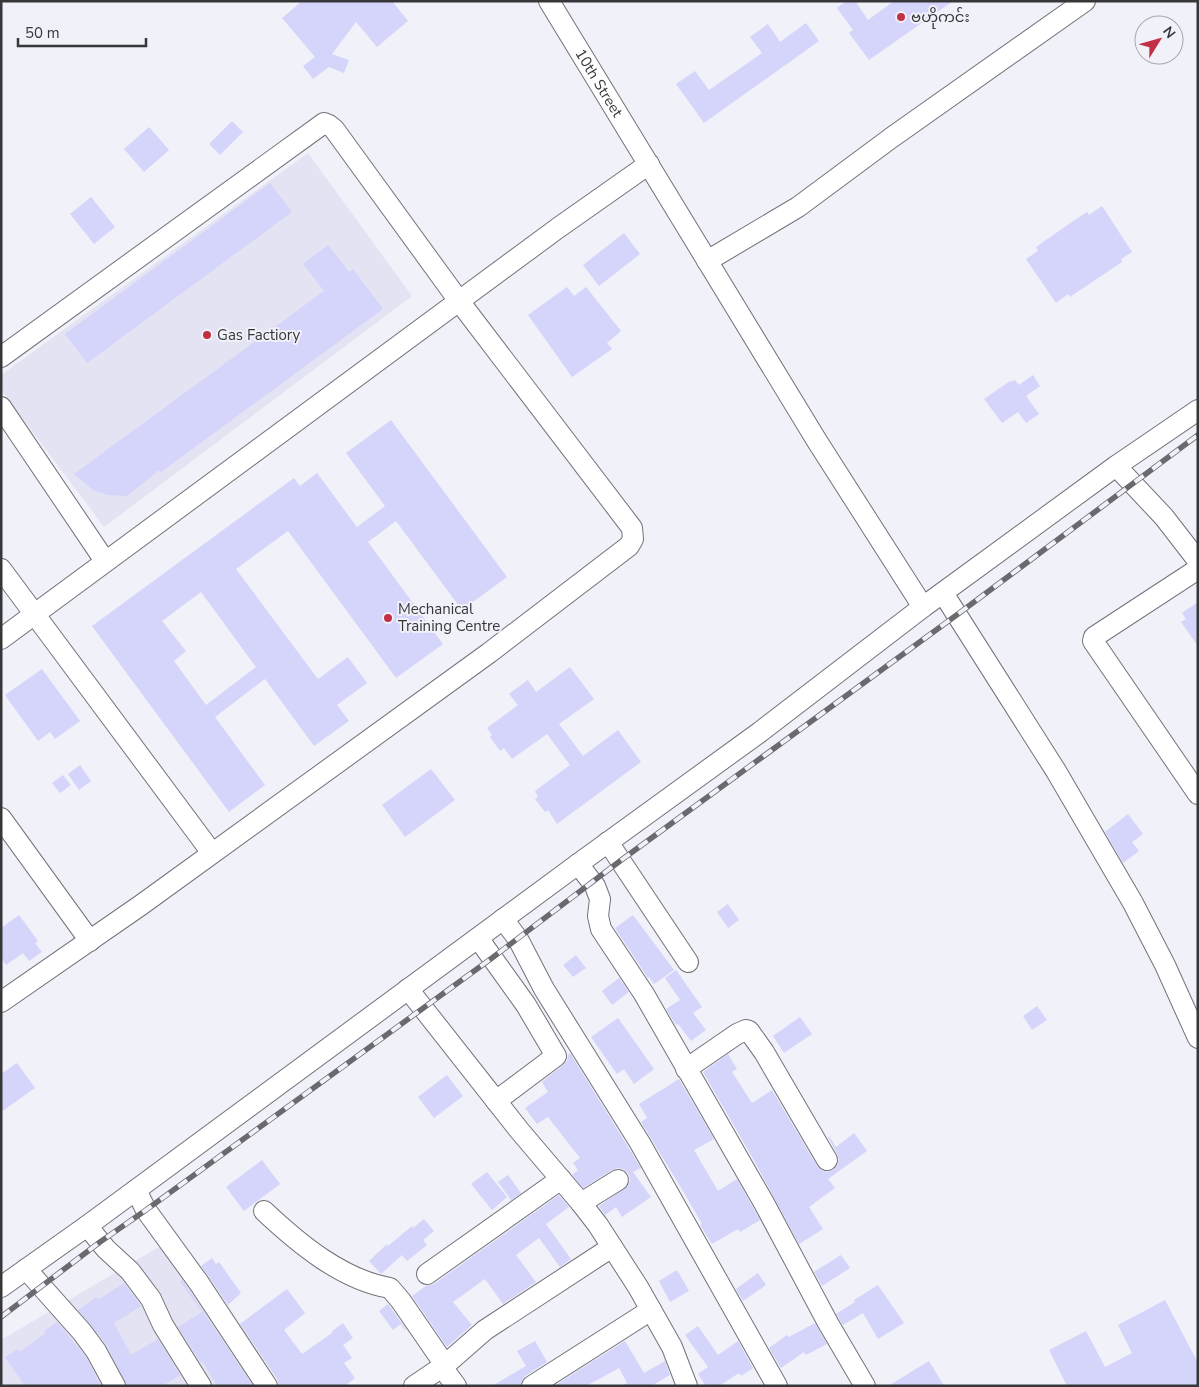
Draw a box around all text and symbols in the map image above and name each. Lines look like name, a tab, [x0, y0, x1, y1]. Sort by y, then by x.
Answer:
place label: ဗဟိုကင်း	[911, 7, 970, 29]
marker: ဗဟိုကင်း	[895, 11, 907, 23]
scale bar	[18, 15, 145, 47]
north arrow	[1134, 15, 1184, 65]
text: 50 m	[25, 23, 60, 43]
text: N	[1158, 23, 1180, 42]
street label: 10th Street	[570, 45, 628, 122]
place label: Gas Factiory	[217, 325, 301, 345]
marker: Gas Factiory	[201, 329, 213, 341]
place label: Mechanical Training Centre	[398, 599, 500, 636]
marker: Mechanical Training Centre	[382, 612, 394, 624]

